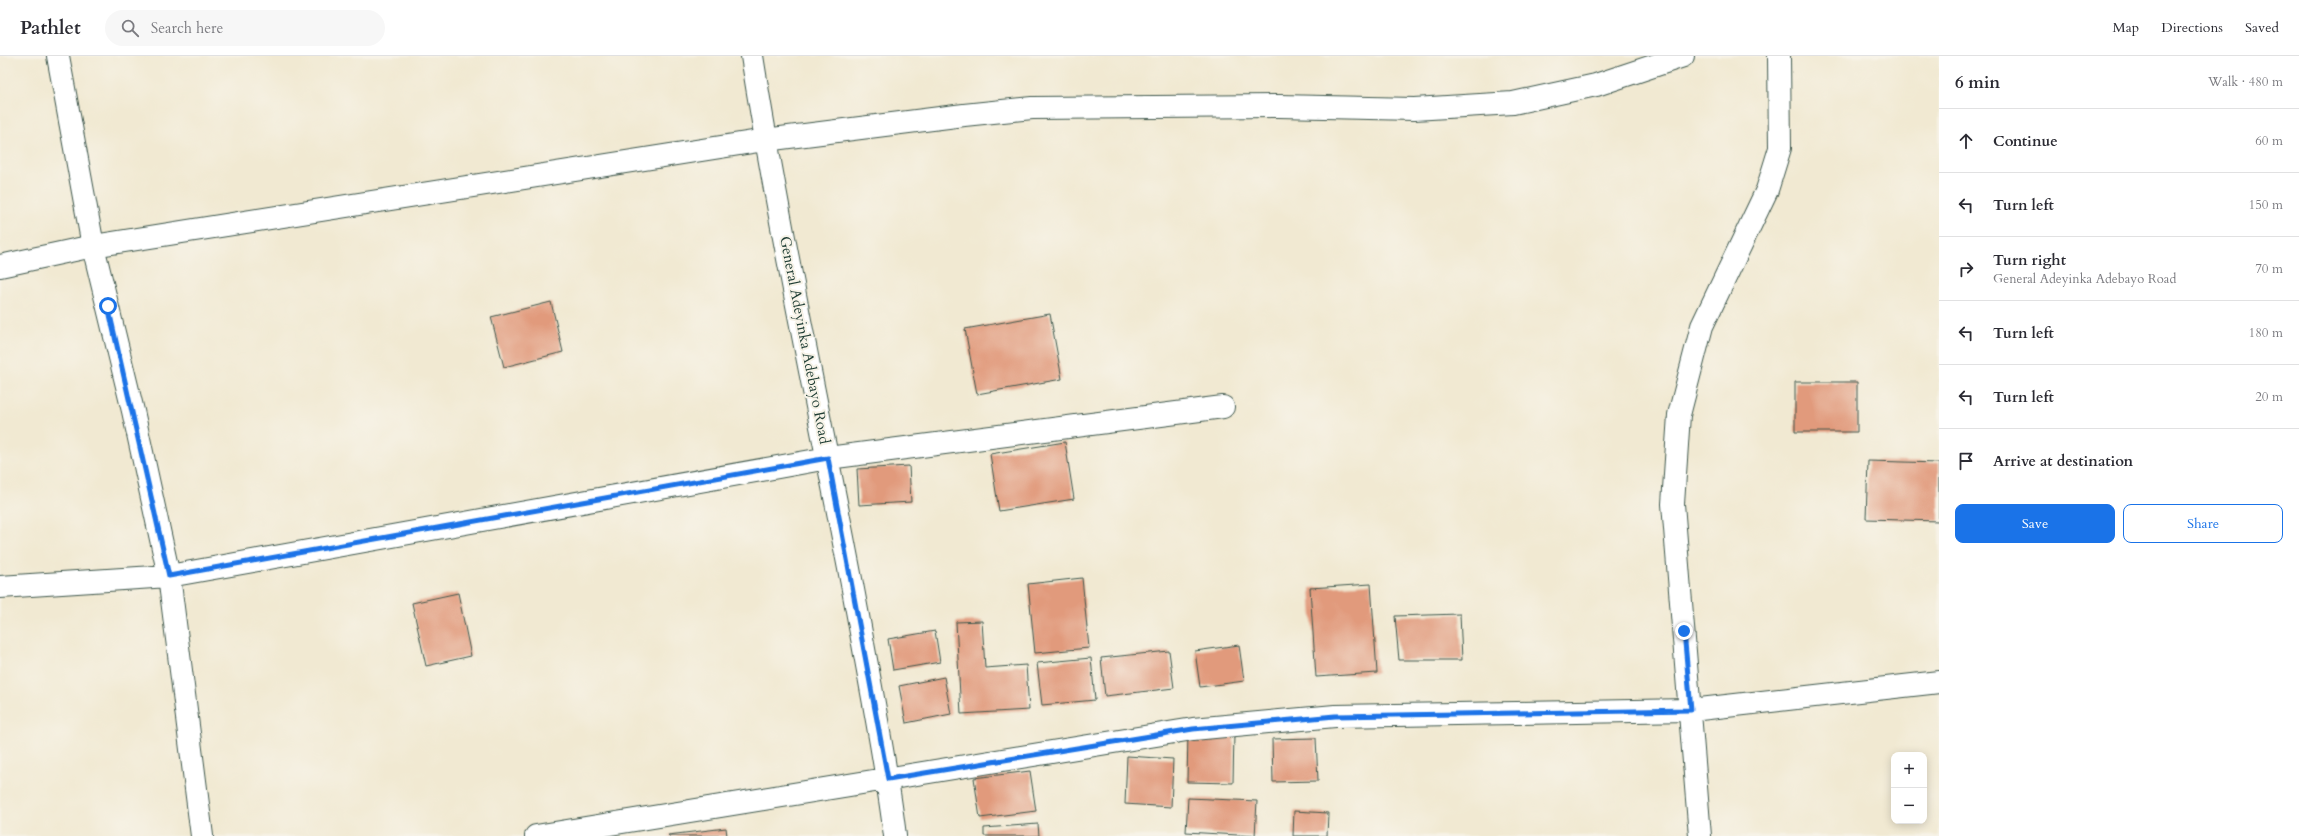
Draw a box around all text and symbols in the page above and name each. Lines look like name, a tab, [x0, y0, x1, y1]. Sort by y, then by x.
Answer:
search box	[105, 10, 385, 46]
text: Pathlet	[20, 15, 81, 41]
icon: search	[119, 17, 141, 39]
text: Search here	[151, 18, 223, 38]
text: Map	[2113, 18, 2139, 37]
text: Directions	[2161, 18, 2223, 37]
text: Saved	[2245, 18, 2279, 37]
text: 6 min	[1955, 71, 2000, 94]
text: Walk · 480 m	[2208, 73, 2283, 91]
icon: ahead	[1955, 130, 1977, 152]
text: Continue	[1993, 131, 2058, 151]
text: 60 m	[2255, 132, 2283, 150]
icon: left	[1955, 194, 1977, 216]
text: Turn left	[1993, 195, 2054, 215]
text: 150 m	[2249, 196, 2283, 214]
street label: General Adeyinka Adebayo Road	[775, 234, 835, 446]
text: Turn right	[1993, 250, 2066, 270]
icon: right	[1955, 258, 1977, 280]
text: 70 m	[2255, 260, 2283, 278]
text: General Adeyinka Adebayo Road	[1993, 270, 2176, 288]
route start	[99, 297, 117, 315]
icon: left	[1955, 322, 1977, 344]
text: Turn left	[1993, 323, 2054, 343]
text: 180 m	[2249, 324, 2283, 342]
icon: left	[1955, 386, 1977, 408]
text: Turn left	[1993, 387, 2054, 407]
text: 20 m	[2255, 388, 2283, 406]
icon: arrive	[1955, 450, 1977, 472]
text: Arrive at destination	[1993, 451, 2133, 471]
button: Save	[1955, 504, 2115, 543]
button: Share	[2123, 504, 2283, 543]
route end	[1675, 622, 1693, 640]
map controls	[1891, 752, 1927, 824]
button: +	[1891, 752, 1927, 788]
button: −	[1891, 788, 1927, 824]

